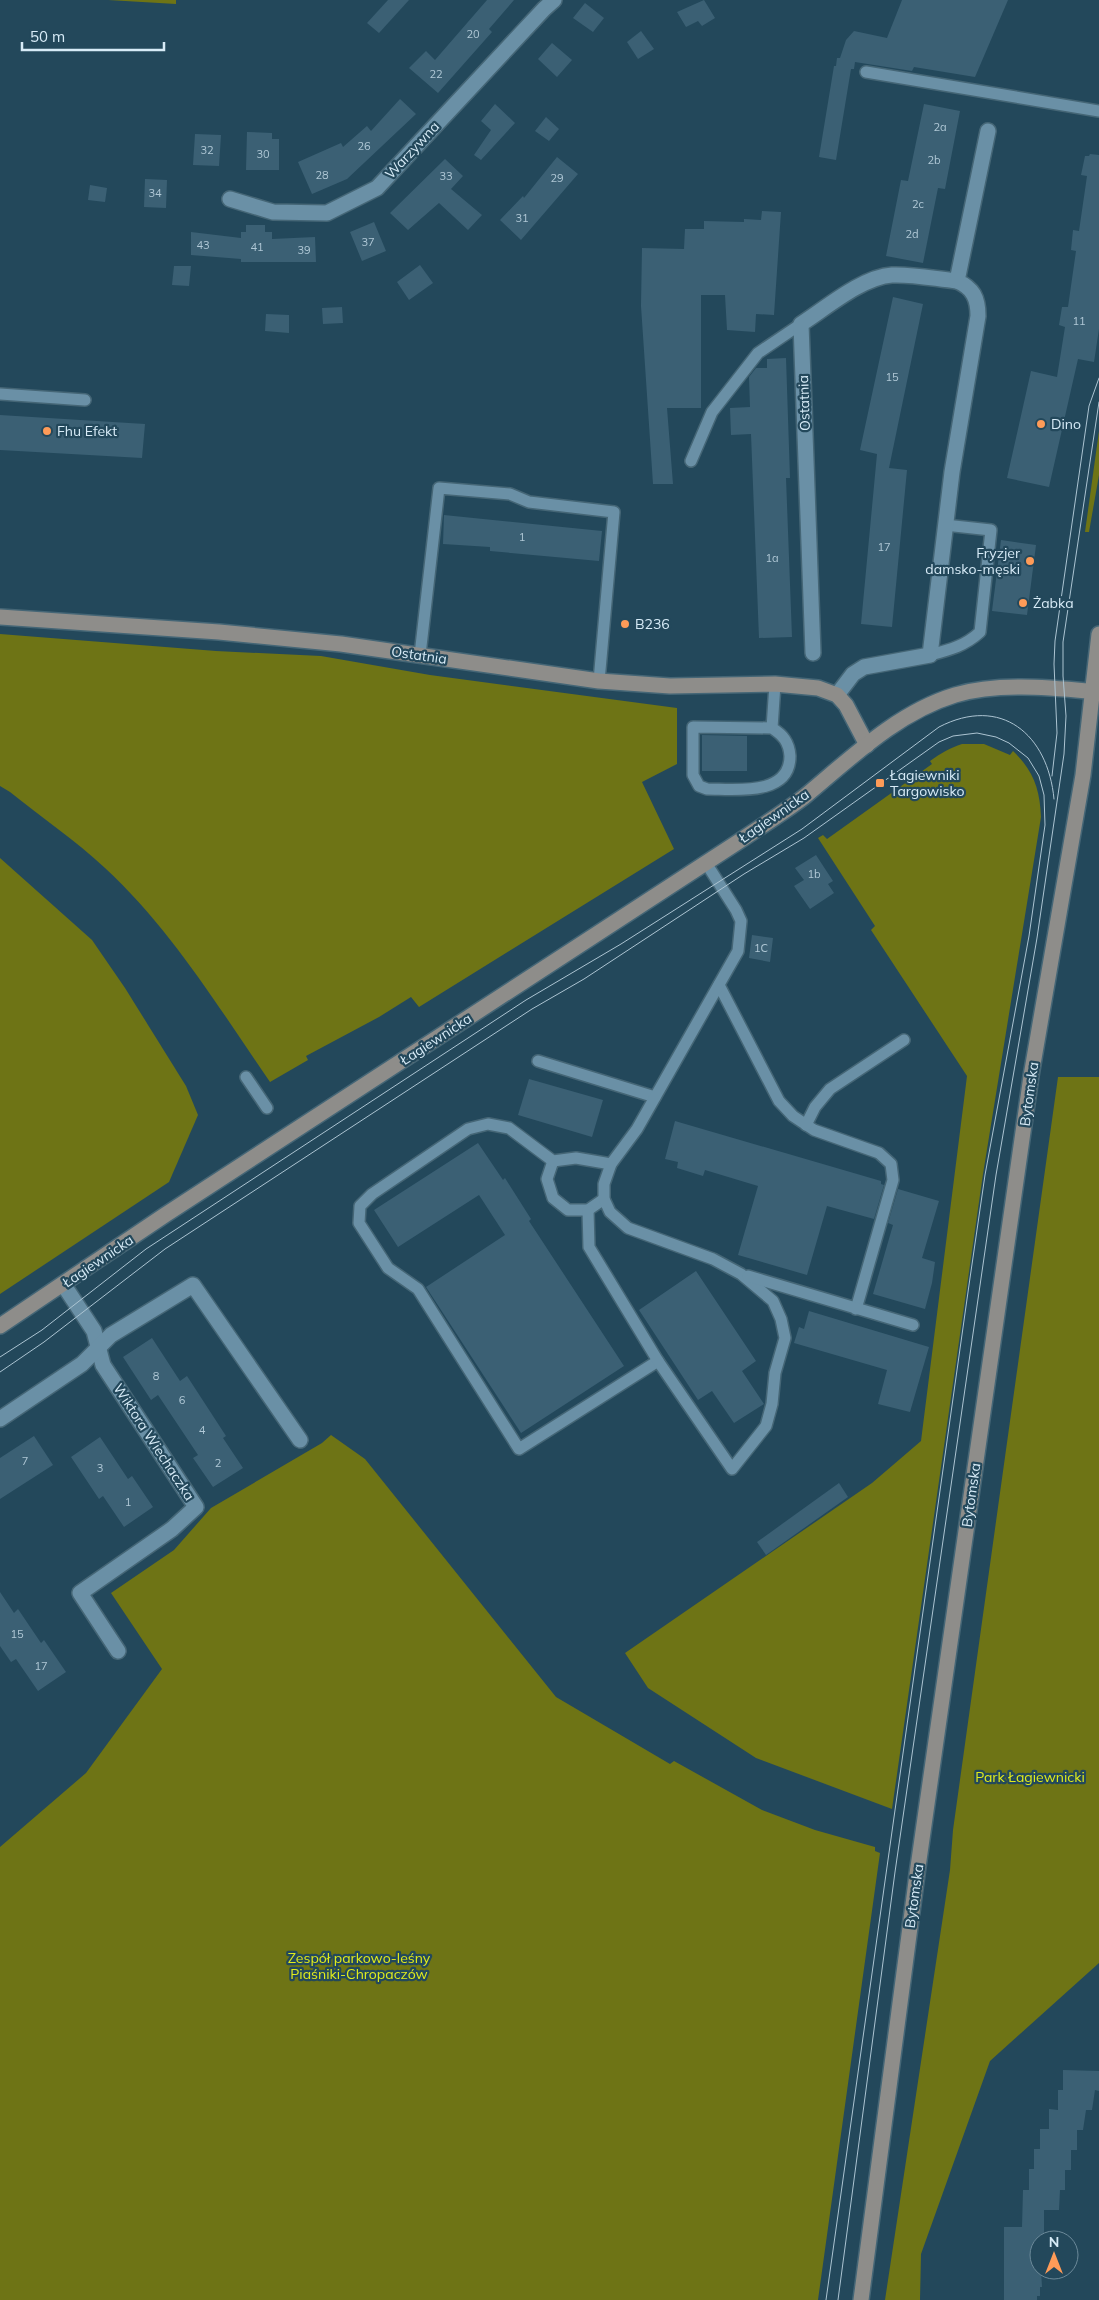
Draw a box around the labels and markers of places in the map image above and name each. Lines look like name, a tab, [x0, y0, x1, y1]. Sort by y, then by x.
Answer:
place label: Dino	[1051, 415, 1081, 433]
marker: Dino	[1035, 418, 1047, 430]
place label: Fhu Efekt	[57, 422, 117, 440]
marker: Fhu Efekt	[41, 425, 53, 437]
place label: Fryzjer damsko-męski	[925, 544, 1021, 578]
marker: Fryzjer damsko-męski	[1024, 555, 1036, 567]
place label: Żabka	[1033, 594, 1074, 612]
marker: Żabka	[1017, 597, 1029, 609]
place label: B236	[635, 615, 670, 633]
marker: B236	[619, 618, 631, 630]
place label: Łagiewniki Targowisko	[889, 766, 965, 800]
marker: Łagiewniki Targowisko	[874, 777, 886, 789]

